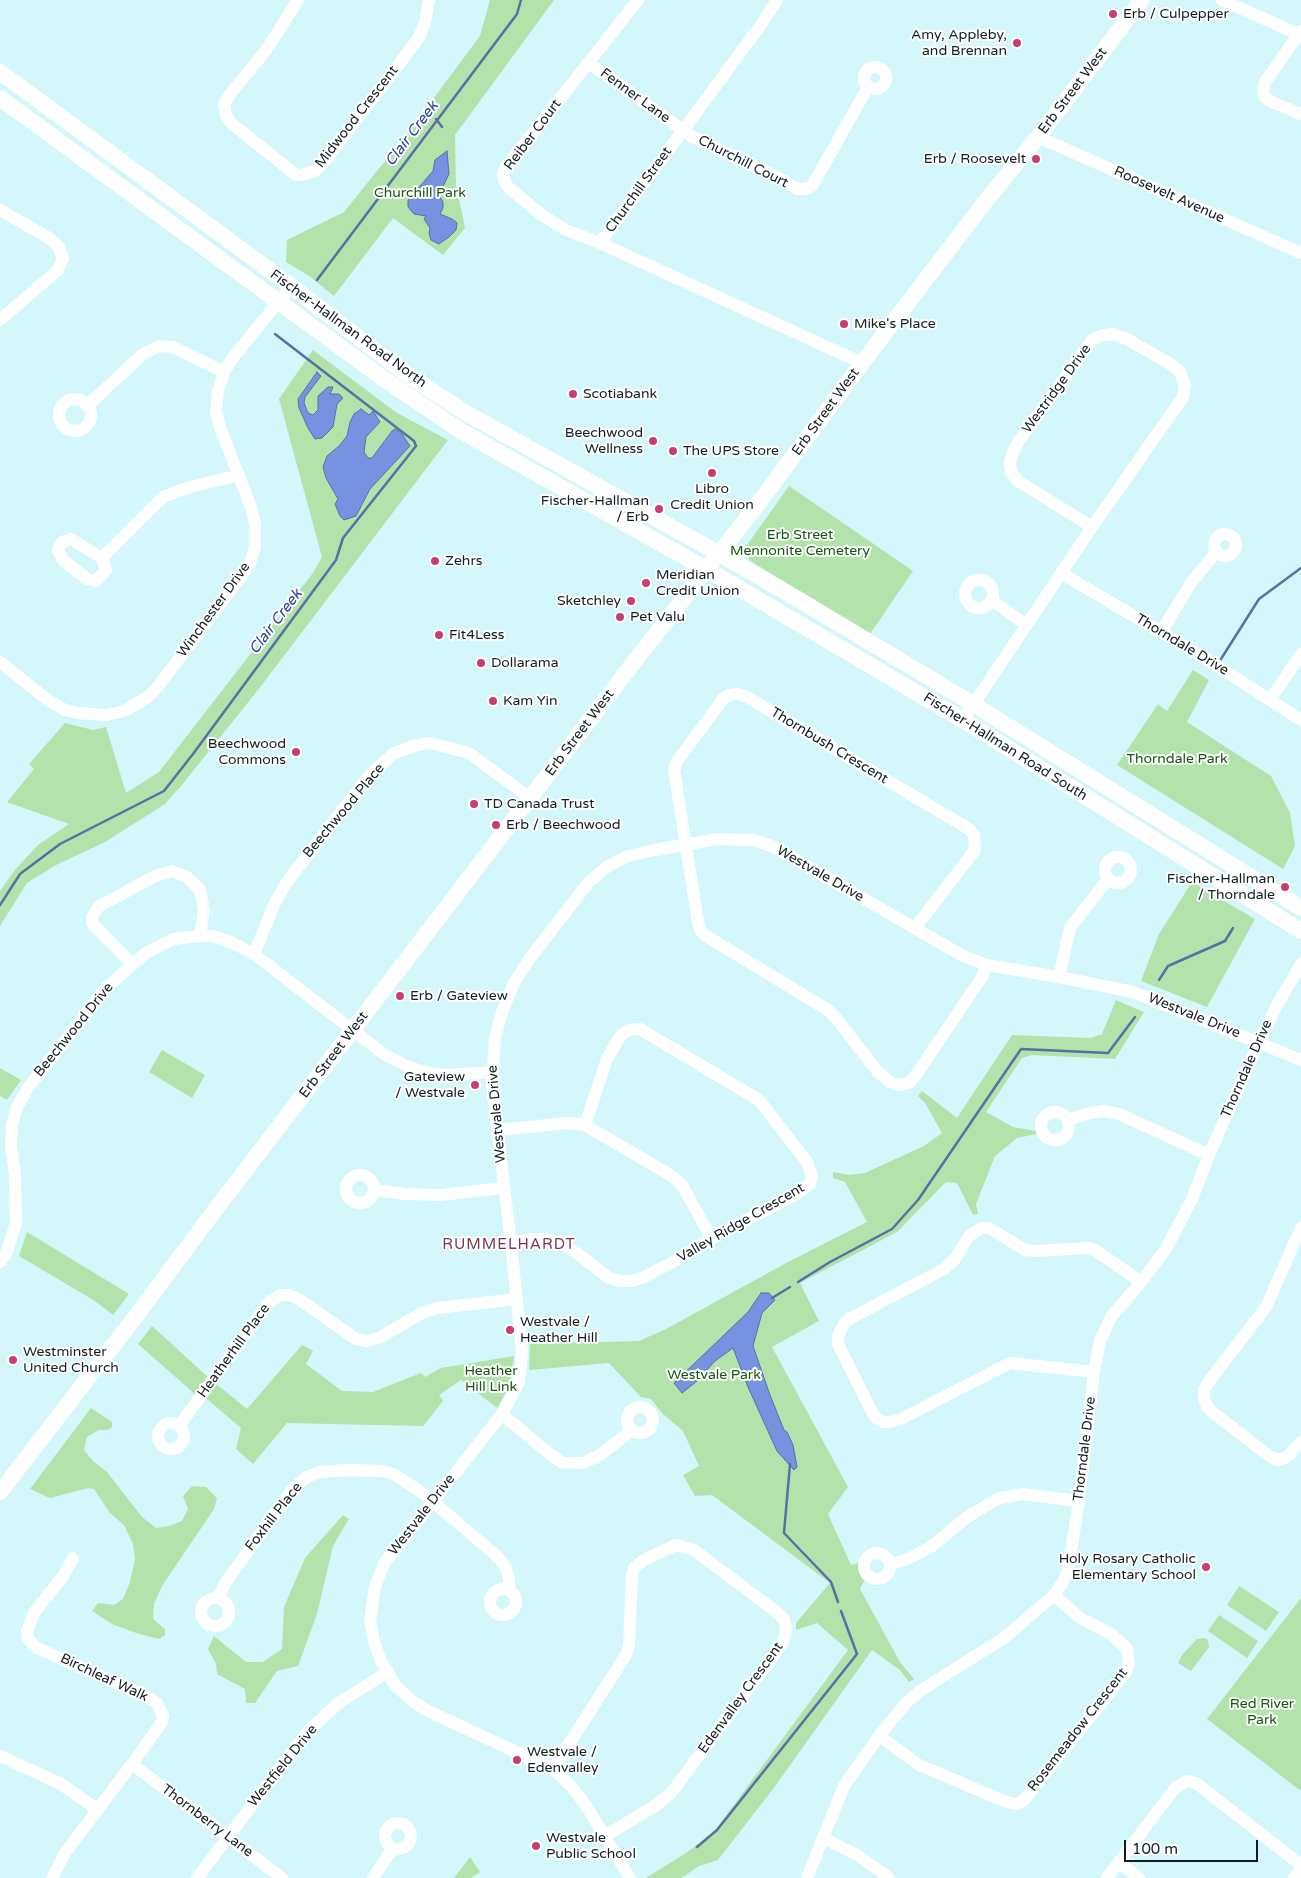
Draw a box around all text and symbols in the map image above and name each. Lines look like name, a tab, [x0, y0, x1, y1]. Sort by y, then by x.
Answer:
place label: Erb / Culpepper	[1123, 6, 1229, 22]
marker: Erb / Culpepper	[1107, 8, 1119, 20]
place label: Amy, Appleby, and Brennan	[911, 27, 1007, 59]
marker: Amy, Appleby, and Brennan	[1011, 37, 1023, 49]
street label: Erb Street West	[1035, 45, 1111, 137]
street label: Midwood Crescent	[312, 63, 402, 171]
street label: Fenner Lane	[597, 65, 673, 127]
street label: Reiber Court	[501, 96, 565, 174]
water label: Clair Creek	[382, 98, 442, 170]
street label: Churchill Court	[695, 132, 791, 192]
street label: Churchill Street	[602, 144, 676, 236]
place label: Erb / Roosevelt	[924, 151, 1026, 167]
marker: Erb / Roosevelt	[1030, 153, 1042, 165]
street label: Roosevelt Avenue	[1111, 163, 1227, 227]
park label: Churchill Park	[374, 185, 466, 201]
street label: Fischer-Hallman Road North	[266, 267, 430, 391]
place label: Mike's Place	[854, 316, 936, 332]
marker: Mike's Place	[838, 318, 850, 330]
street label: Westridge Drive	[1019, 341, 1095, 437]
street label: Erb Street West	[789, 365, 863, 459]
place label: Scotiabank	[583, 386, 657, 402]
marker: Scotiabank	[567, 388, 579, 400]
place label: Beechwood Wellness	[565, 425, 643, 458]
marker: Beechwood Wellness	[647, 435, 659, 447]
place label: The UPS Store	[683, 443, 779, 459]
marker: The UPS Store	[667, 445, 679, 457]
marker: Libro Credit Union	[706, 467, 718, 479]
place label: Libro Credit Union	[670, 481, 754, 514]
place label: Fischer-Hallman / Erb	[541, 493, 649, 526]
marker: Fischer-Hallman / Erb	[653, 503, 665, 515]
park label: Erb Street Mennonite Cemetery	[730, 527, 870, 560]
place label: Zehrs	[445, 553, 482, 569]
marker: Zehrs	[429, 555, 441, 567]
street label: Winchester Drive	[174, 559, 254, 661]
place label: Meridian Credit Union	[656, 567, 739, 600]
marker: Meridian Credit Union	[640, 577, 652, 589]
water label: Clair Creek	[246, 586, 306, 658]
place label: Sketchley	[557, 593, 621, 609]
marker: Sketchley	[625, 595, 637, 607]
place label: Pet Valu	[630, 609, 685, 625]
marker: Pet Valu	[614, 611, 626, 623]
street label: Thorndale Drive	[1132, 611, 1232, 679]
place label: Fit4Less	[449, 627, 504, 643]
marker: Fit4Less	[433, 629, 445, 641]
place label: Dollarama	[491, 655, 559, 671]
marker: Dollarama	[475, 657, 487, 669]
street label: Erb Street West	[542, 687, 618, 779]
street label: Fischer-Hallman Road South	[920, 689, 1090, 805]
place label: Kam Yin	[503, 693, 558, 709]
marker: Kam Yin	[487, 695, 499, 707]
street label: Thornbush Crescent	[767, 704, 891, 788]
place label: Beechwood Commons	[208, 736, 286, 769]
marker: Beechwood Commons	[290, 746, 302, 758]
park label: Thorndale Park	[1126, 751, 1228, 767]
street label: Beechwood Place	[300, 760, 388, 862]
place label: TD Canada Trust	[484, 796, 595, 812]
marker: TD Canada Trust	[468, 798, 480, 810]
place label: Erb / Beechwood	[506, 817, 621, 833]
marker: Erb / Beechwood	[490, 819, 502, 831]
street label: Westvale Drive	[773, 842, 867, 906]
place label: Fischer-Hallman / Thorndale	[1167, 871, 1275, 904]
marker: Fischer-Hallman / Thorndale	[1279, 881, 1291, 893]
street label: Beechwood Drive	[31, 980, 117, 1080]
place label: Erb / Gateview	[410, 988, 508, 1004]
marker: Erb / Gateview	[394, 990, 406, 1002]
street label: Westvale Drive	[1145, 990, 1243, 1042]
street label: Erb Street West	[296, 1009, 372, 1101]
street label: Thorndale Drive	[1218, 1017, 1276, 1121]
street label: Westvale Drive	[484, 1064, 510, 1164]
place label: Gateview / Westvale	[395, 1069, 465, 1102]
marker: Gateview / Westvale	[469, 1079, 481, 1091]
street label: Valley Ridge Crescent	[674, 1180, 808, 1266]
district label: RUMMELHARDT	[441, 1236, 577, 1254]
street label: Heatherhill Place	[194, 1301, 274, 1401]
place label: Westvale / Heather Hill	[520, 1314, 598, 1346]
marker: Westvale / Heather Hill	[504, 1324, 516, 1336]
place label: Westminster United Church	[23, 1344, 119, 1376]
marker: Westminster United Church	[7, 1354, 19, 1366]
park label: Heather Hill Link	[464, 1363, 518, 1395]
park label: Westvale Park	[667, 1367, 761, 1383]
street label: Thorndale Drive	[1070, 1396, 1100, 1502]
street label: Westvale Drive	[385, 1471, 459, 1559]
street label: Foxhill Place	[242, 1479, 306, 1555]
place label: Holy Rosary Catholic Elementary School	[1059, 1551, 1196, 1584]
marker: Holy Rosary Catholic Elementary School	[1200, 1561, 1212, 1573]
street label: Edenvalley Crescent	[695, 1639, 787, 1757]
street label: Birchleaf Walk	[57, 1650, 151, 1706]
street label: Rosemeadow Crescent	[1025, 1665, 1131, 1795]
park label: Red River Park	[1230, 1696, 1294, 1728]
street label: Westfield Drive	[245, 1722, 321, 1810]
place label: Westvale / Edenvalley	[527, 1744, 598, 1776]
marker: Westvale / Edenvalley	[511, 1754, 523, 1766]
street label: Thornberry Lane	[158, 1781, 256, 1861]
place label: Westvale Public School	[546, 1830, 636, 1862]
scale bar	[1126, 1830, 1260, 1862]
marker: Westvale Public School	[530, 1840, 542, 1852]
text: 100 m	[1132, 1840, 1178, 1858]

